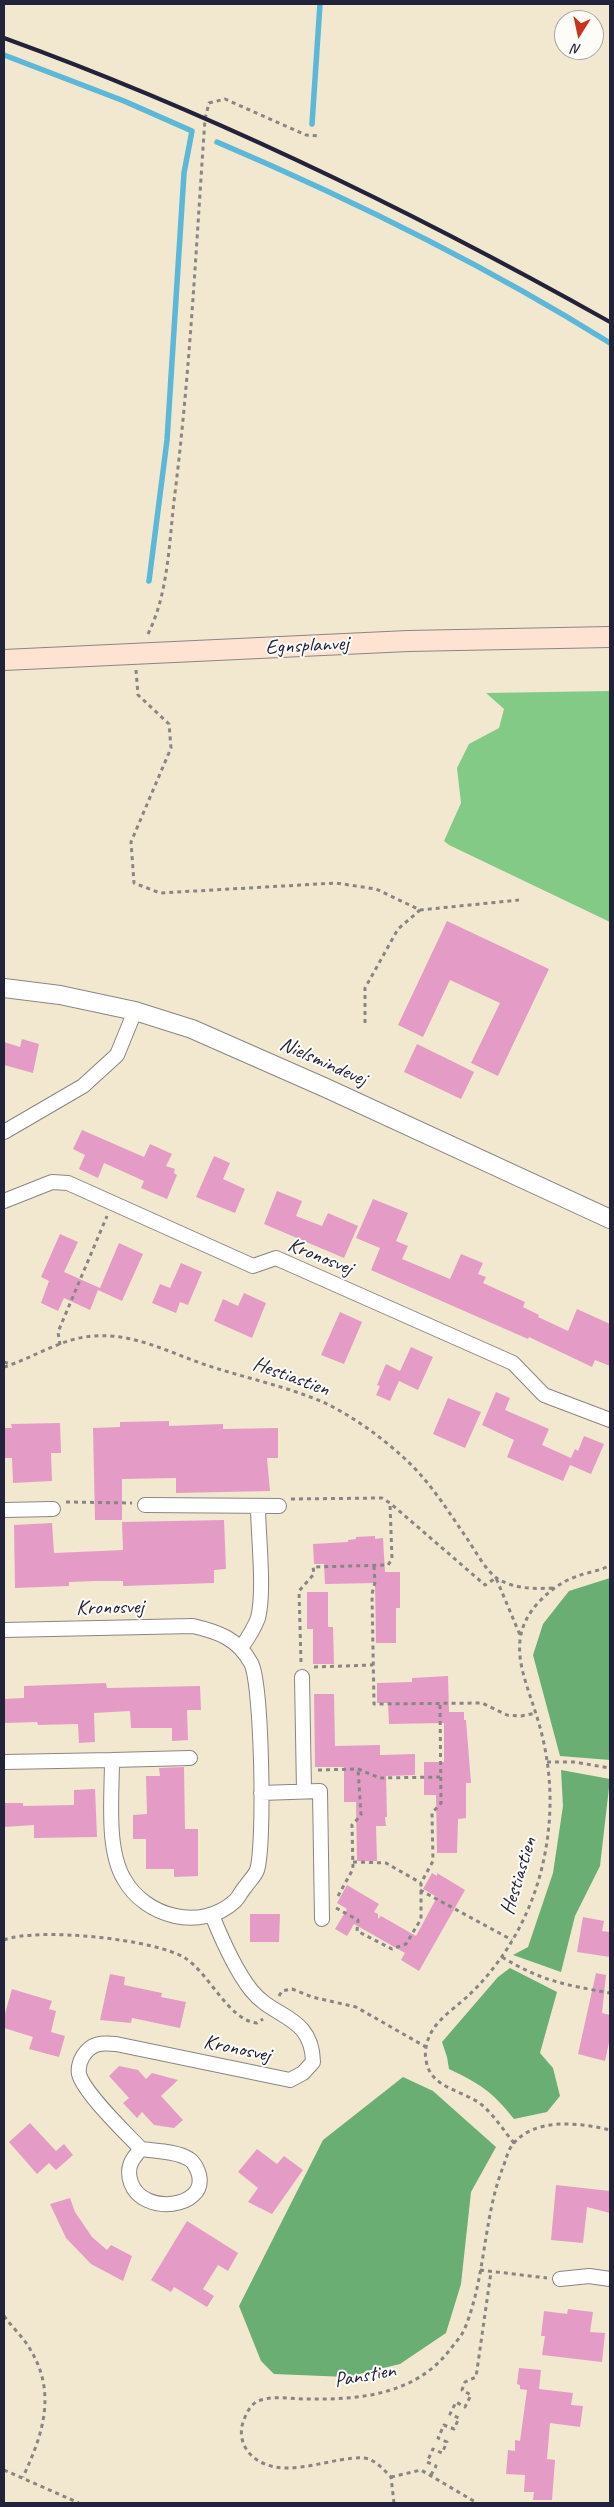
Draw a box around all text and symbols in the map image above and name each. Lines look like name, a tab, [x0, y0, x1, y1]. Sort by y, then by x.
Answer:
north arrow	[554, 10, 604, 60]
text: N	[571, 40, 582, 58]
street label: Egnsplanvej	[265, 631, 349, 661]
street label: Nielsmindevej	[276, 1032, 370, 1092]
street label: Kronosvej	[284, 1233, 356, 1281]
street label: Hestiastien	[249, 1352, 333, 1402]
street label: Kronosvej	[76, 1595, 144, 1621]
street label: Hestiastien	[495, 1834, 543, 1918]
street label: Kronosvej	[201, 2030, 273, 2068]
street label: Panstien	[332, 2358, 398, 2394]

